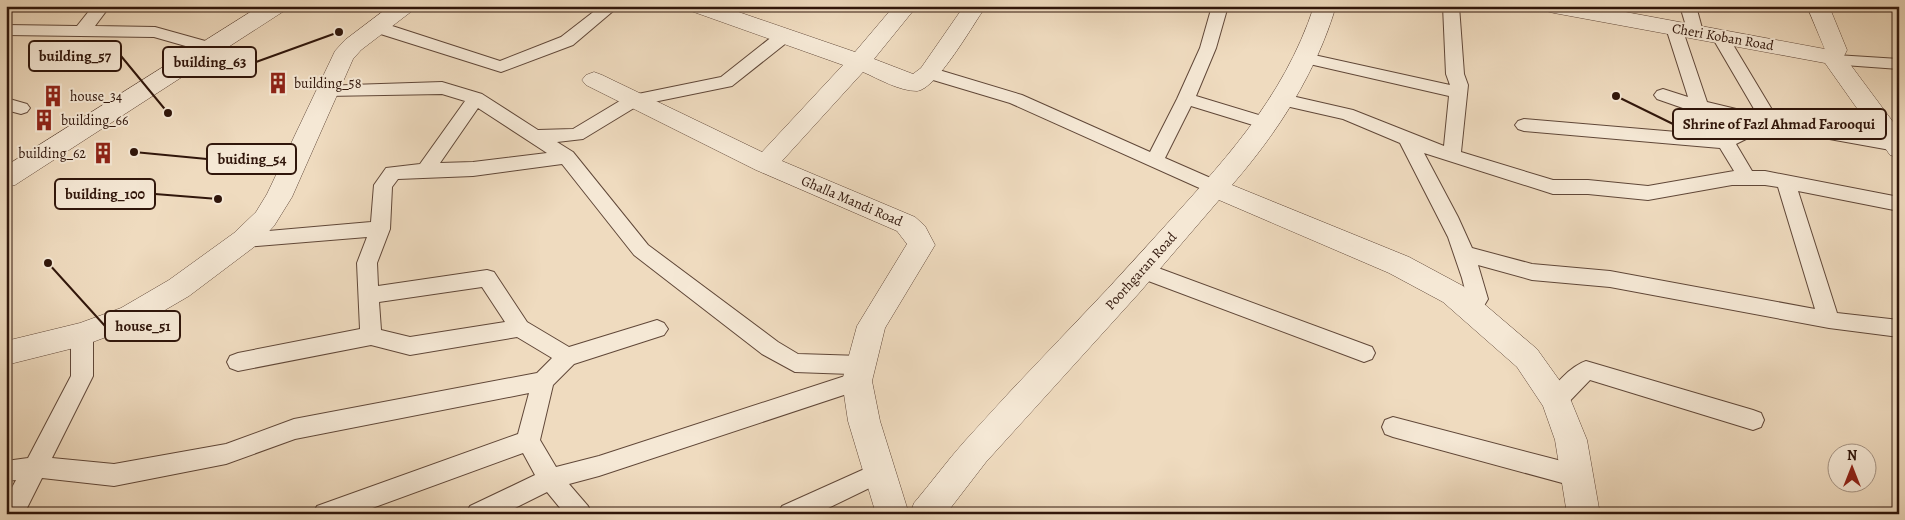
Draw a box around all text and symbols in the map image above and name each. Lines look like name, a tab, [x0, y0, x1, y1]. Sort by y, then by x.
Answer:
street label: Cheri Koban Road	[1671, 19, 1776, 55]
callout: building_57	[29, 41, 121, 71]
text: building_57	[38, 46, 112, 66]
callout: building_63	[163, 47, 256, 77]
text: building_63	[173, 52, 246, 72]
building icon: building_58	[265, 70, 291, 96]
place label: building_58	[294, 74, 362, 93]
building icon: house_34	[40, 83, 66, 109]
place label: house_34	[70, 87, 122, 106]
building icon: building_66	[31, 107, 57, 133]
callout: Shrine of Fazl Ahmad Farooqui	[1673, 109, 1886, 139]
place label: building_66	[61, 111, 129, 130]
text: Shrine of Fazl Ahmad Farooqui	[1683, 114, 1876, 134]
building icon: building_62	[90, 140, 116, 166]
place label: building_62	[18, 144, 86, 163]
callout: buiding_54	[207, 144, 296, 174]
text: buiding_54	[216, 149, 287, 169]
street label: Ghalla Mandi Road	[798, 171, 906, 231]
callout: building_100	[55, 179, 155, 209]
text: building_100	[64, 184, 145, 204]
street label: Poorhgaran Road	[1101, 228, 1181, 314]
callout: house_51	[105, 311, 180, 341]
text: house_51	[115, 316, 171, 336]
north arrow	[1828, 442, 1878, 492]
text: N	[1847, 446, 1857, 465]

